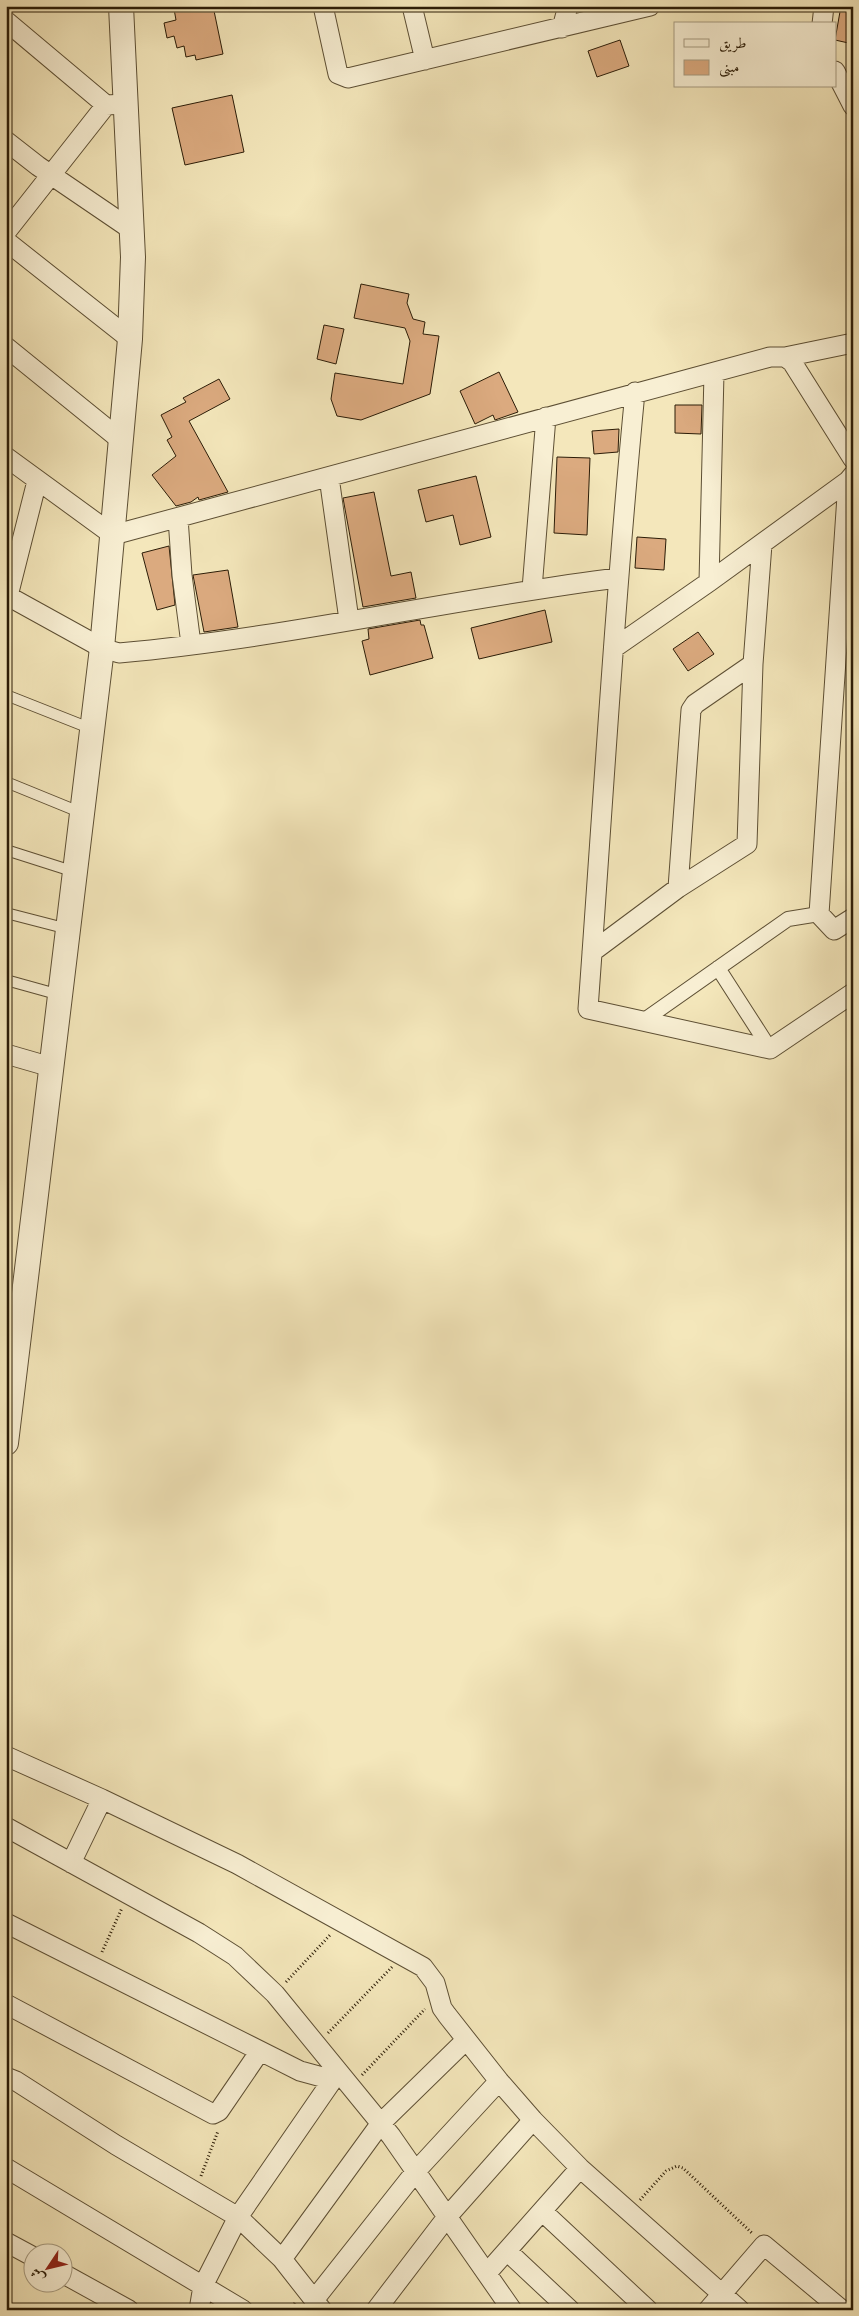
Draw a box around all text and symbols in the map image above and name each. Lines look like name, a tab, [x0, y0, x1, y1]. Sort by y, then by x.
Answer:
legend	[674, 22, 836, 88]
text: طريق	[719, 32, 746, 53]
text: مبنى	[719, 56, 739, 78]
north arrow	[22, 2244, 72, 2294]
text: ش	[25, 2264, 50, 2287]

